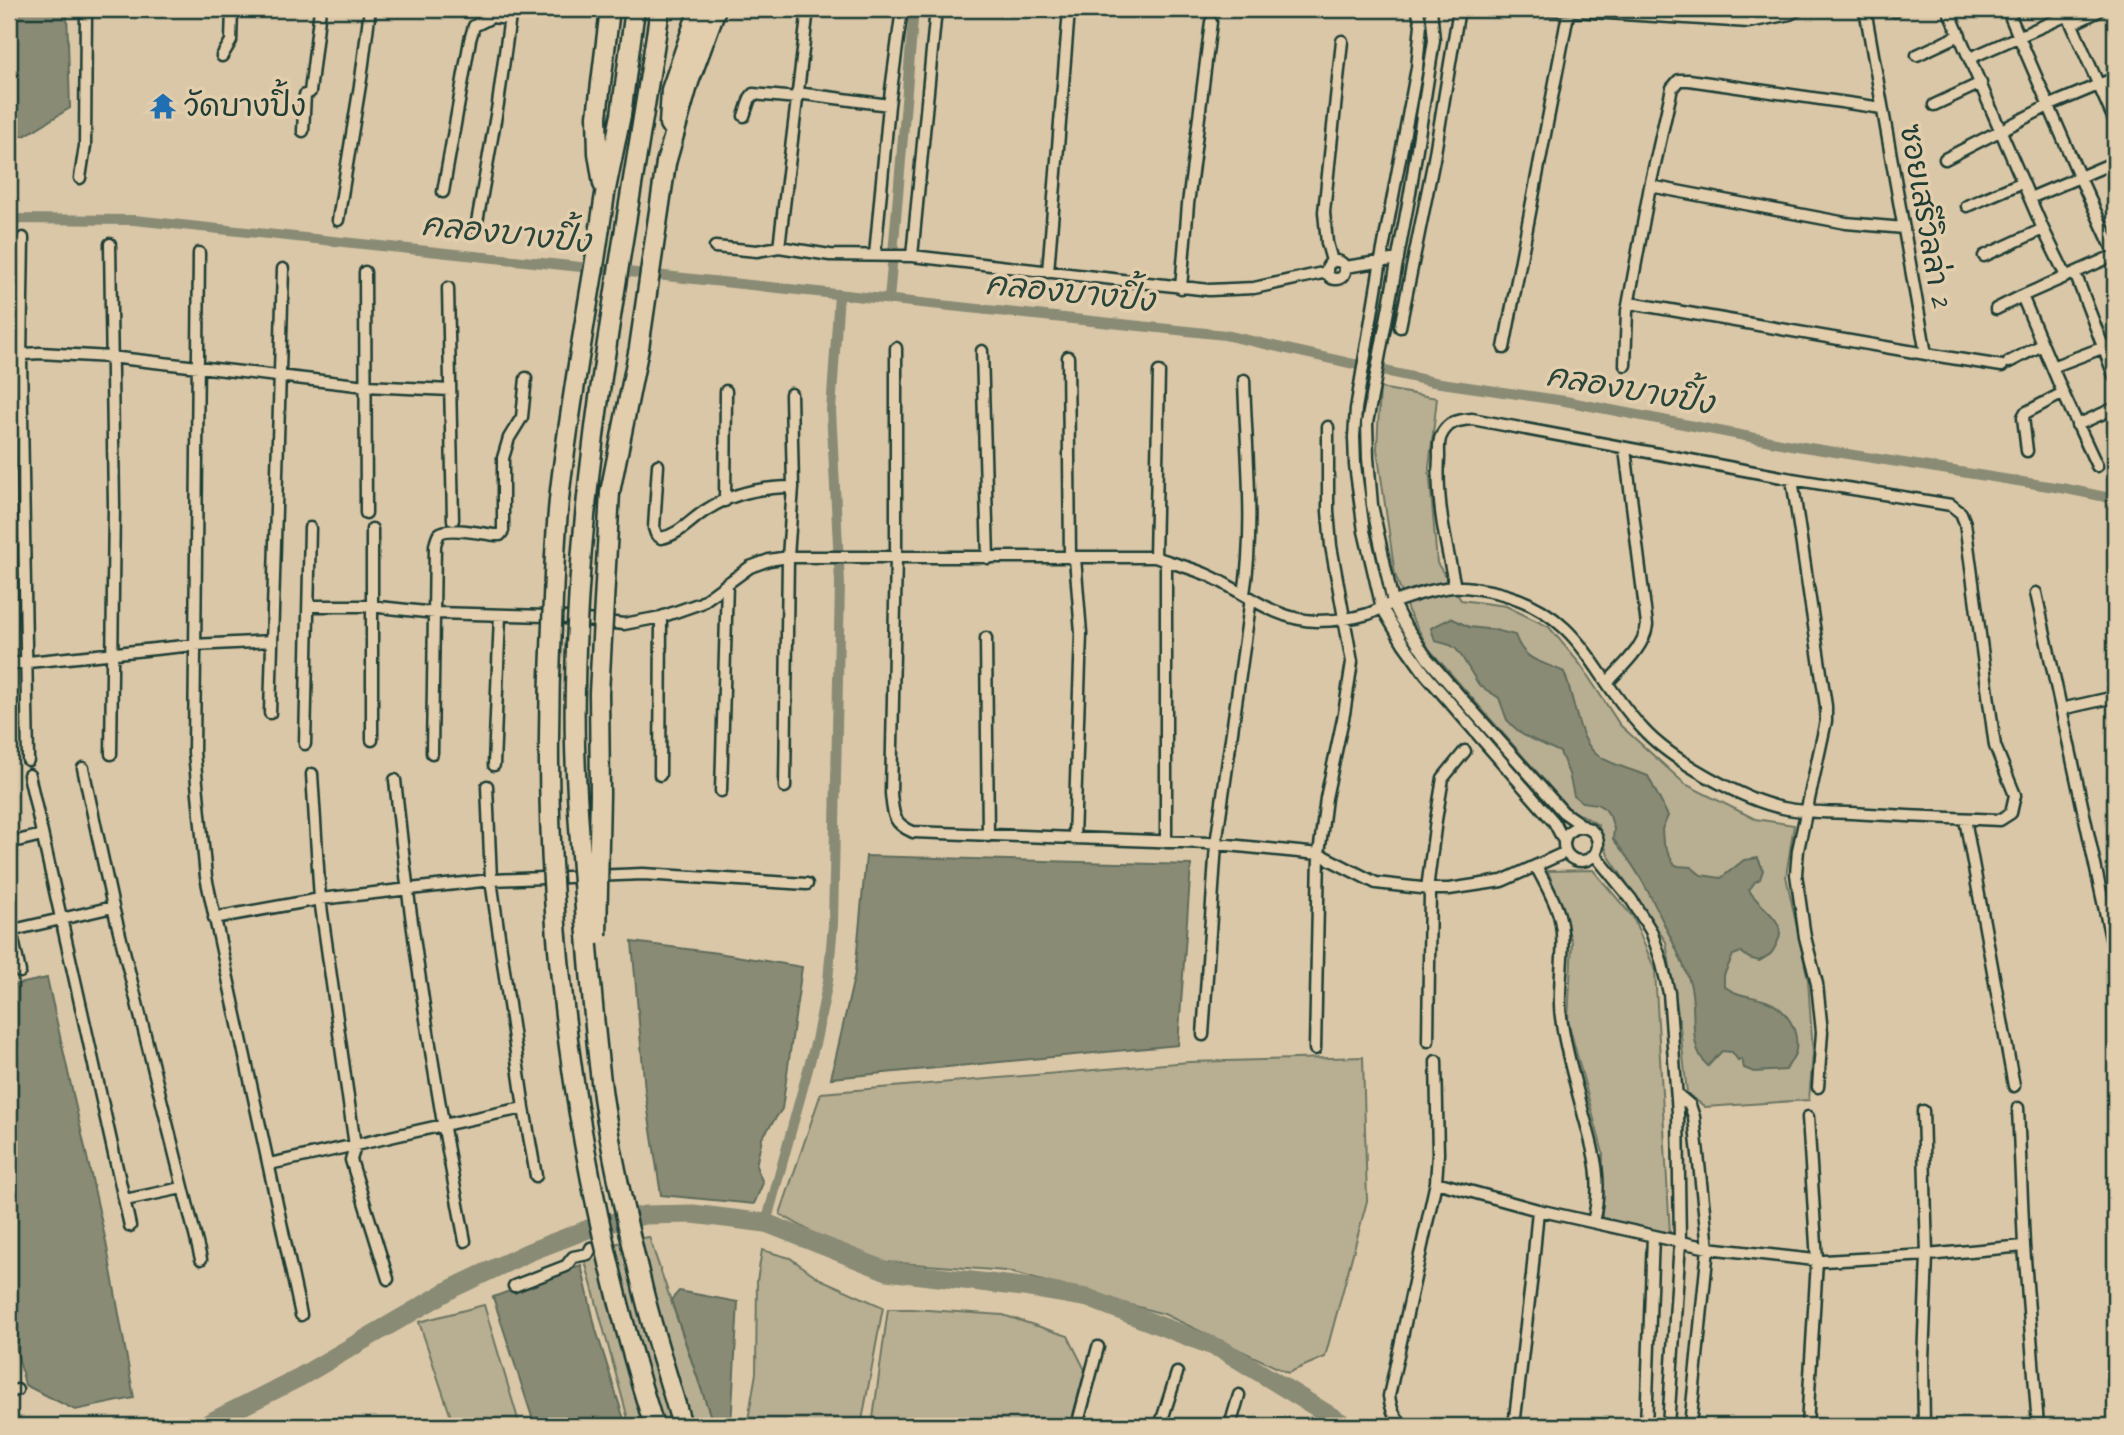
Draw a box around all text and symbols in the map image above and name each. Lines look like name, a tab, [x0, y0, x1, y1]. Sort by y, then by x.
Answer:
place label: วัดบางปิ้ง	[184, 79, 306, 125]
temple icon: วัดบางปิ้ง	[148, 91, 178, 121]
street label: ซอยเสรีวิลล่า 2	[1891, 121, 1962, 312]
water label: คลองบางปิ้ง	[420, 196, 596, 262]
water label: คลองบางปิ้ง	[984, 255, 1160, 321]
water label: คลองบางปิ้ง	[1543, 347, 1721, 424]

